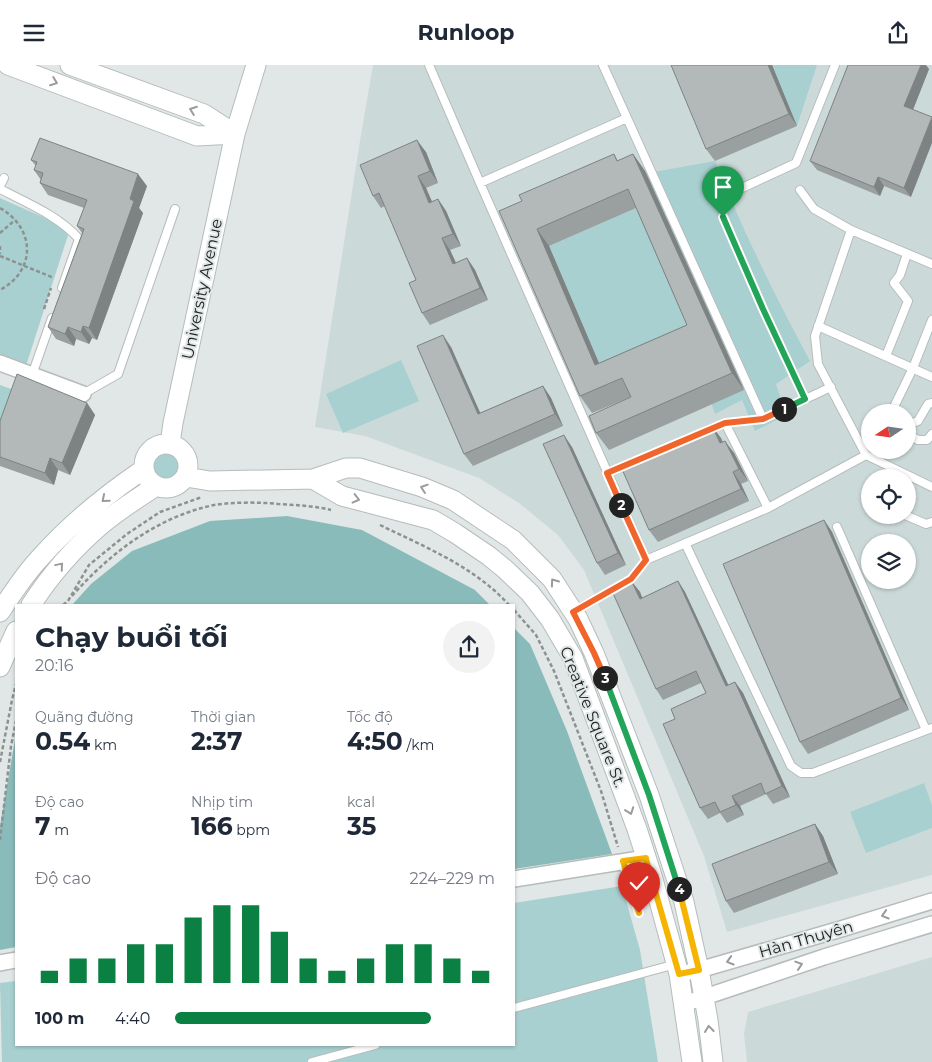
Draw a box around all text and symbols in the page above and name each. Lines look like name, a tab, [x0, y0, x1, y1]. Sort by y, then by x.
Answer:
icon: menu	[20, 19, 48, 47]
text: Runloop	[417, 19, 515, 46]
icon: share	[884, 19, 912, 47]
one-way arrow	[49, 76, 57, 86]
one-way arrow	[189, 106, 197, 116]
pin	[702, 166, 744, 217]
icon: arrive	[709, 173, 737, 201]
street label: University Avenue	[178, 217, 226, 361]
pin: 1	[772, 397, 796, 421]
text: 1	[782, 400, 787, 418]
north arrow	[861, 404, 916, 459]
map controls	[861, 404, 916, 589]
button: locate	[861, 469, 916, 524]
one-way arrow	[420, 484, 428, 494]
one-way arrow	[102, 493, 111, 502]
pin: 2	[608, 493, 634, 517]
one-way arrow	[352, 494, 360, 504]
text: 2	[617, 496, 626, 514]
button: layers	[861, 534, 916, 589]
one-way arrow	[55, 563, 63, 572]
one-way arrow	[551, 579, 559, 588]
text: Chạy buổi tối	[35, 620, 228, 654]
button: share	[443, 621, 495, 673]
street label: Creative Square St.	[556, 644, 630, 790]
text: 20:16	[35, 656, 74, 675]
pin: 3	[592, 665, 618, 691]
text: 3	[601, 669, 610, 687]
text: Quãng đường	[35, 708, 134, 726]
text: Thời gian	[191, 708, 256, 726]
text: Tốc độ	[347, 708, 393, 726]
text: 0.54	[35, 726, 90, 756]
text: 2:37	[191, 726, 242, 756]
text: 4:50	[347, 726, 403, 756]
text: km	[90, 736, 117, 754]
text: /km	[403, 736, 434, 754]
text: Độ cao	[35, 793, 84, 811]
text: Nhịp tim	[191, 793, 253, 811]
text: kcal	[347, 793, 375, 811]
one-way arrow	[624, 806, 634, 815]
text: 7	[35, 811, 51, 841]
text: 166	[191, 811, 233, 841]
text: 35	[347, 811, 376, 841]
text: m	[51, 821, 69, 839]
text: bpm	[233, 821, 270, 839]
pin	[618, 862, 660, 913]
text: Độ cao	[35, 869, 91, 888]
text: 224–229 m	[410, 869, 495, 888]
icon: check	[625, 869, 653, 897]
pin: 4	[666, 877, 692, 901]
text: 4	[675, 880, 684, 898]
one-way arrow	[882, 910, 890, 920]
street label: Hàn Thuyên	[757, 916, 855, 962]
one-way arrow	[725, 955, 734, 966]
one-way arrow	[795, 961, 803, 971]
text: 100 m	[35, 1009, 84, 1028]
text: 4:40	[115, 1009, 150, 1028]
one-way arrow	[705, 1025, 715, 1034]

